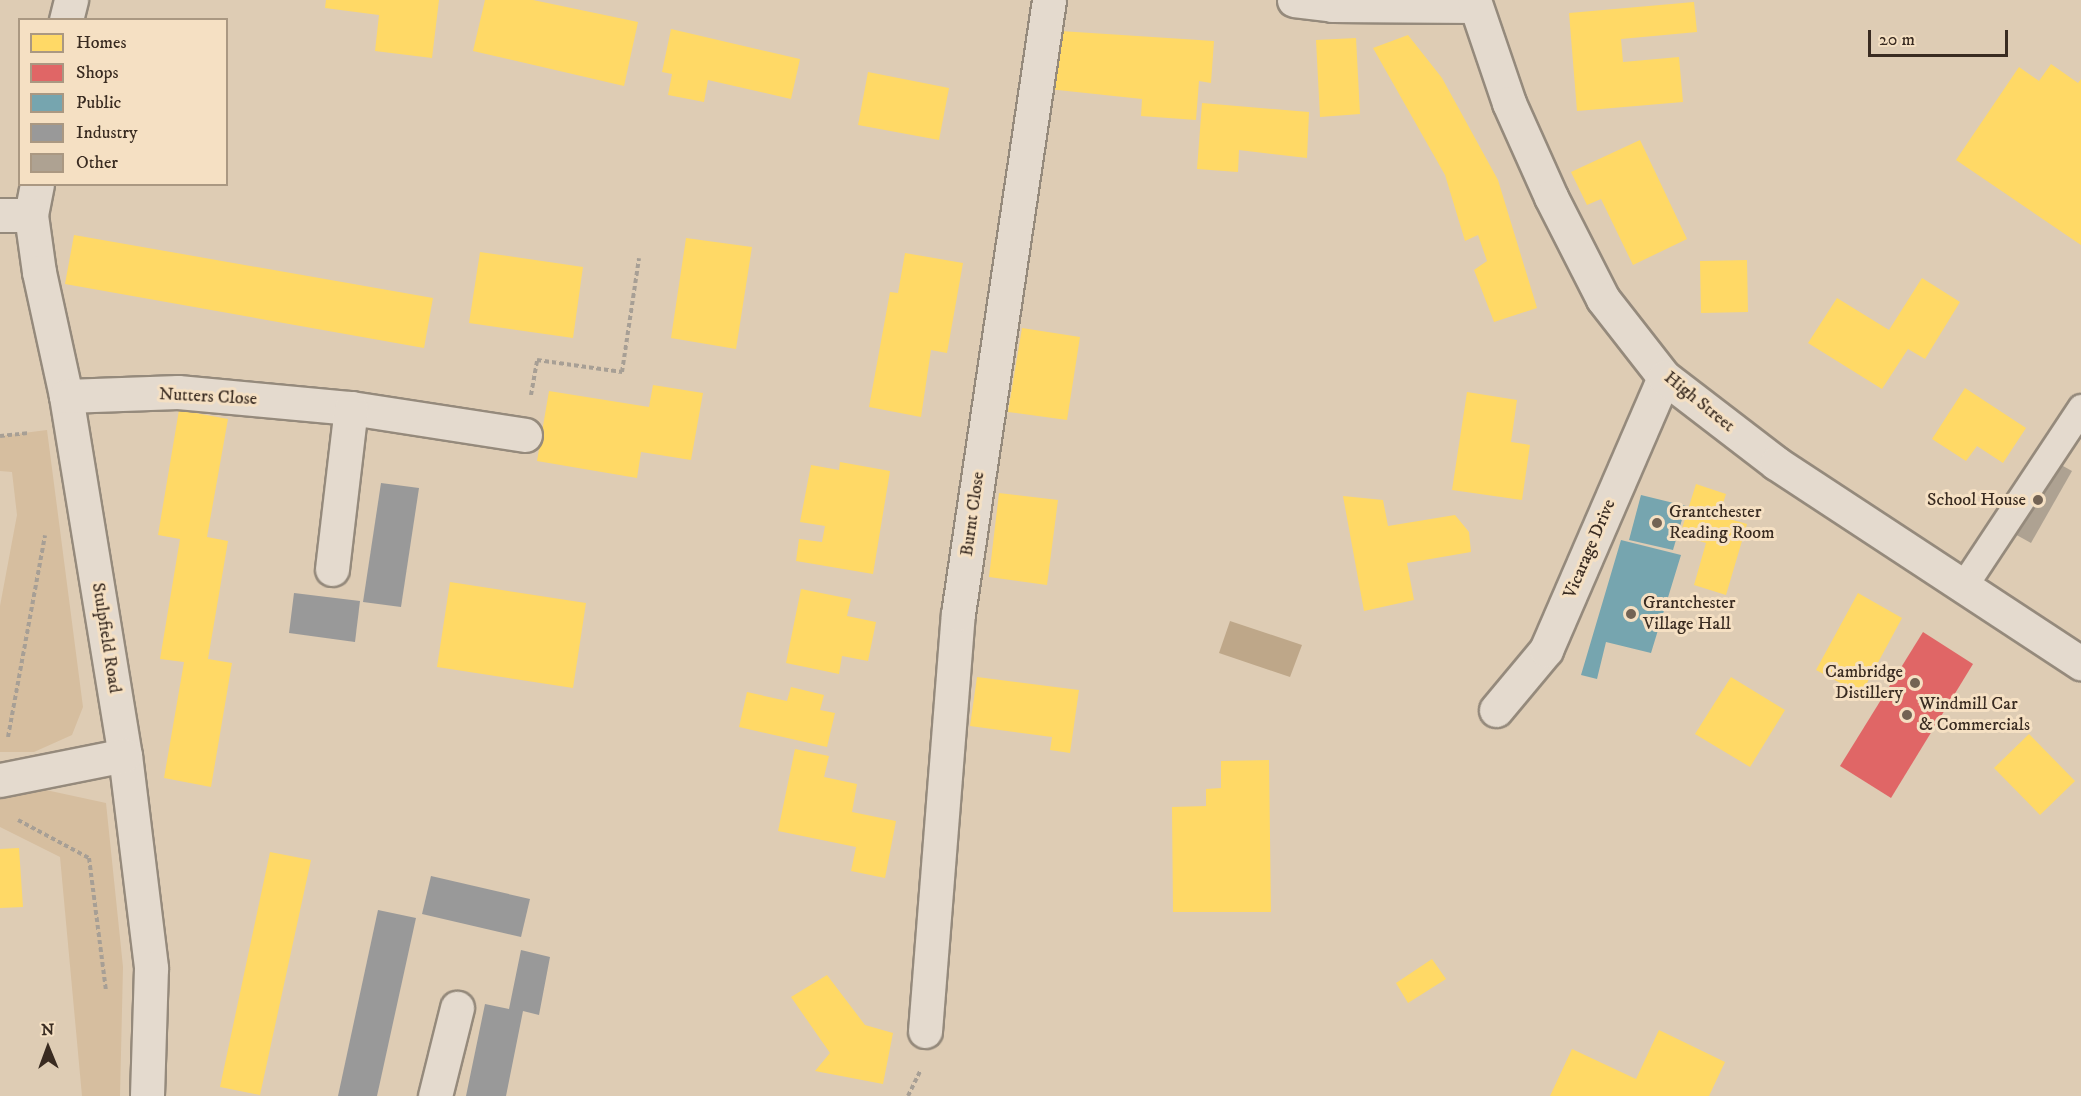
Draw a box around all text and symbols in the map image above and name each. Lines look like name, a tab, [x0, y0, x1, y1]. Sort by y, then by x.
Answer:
legend	[18, 18, 228, 186]
scale bar	[1871, 18, 2010, 56]
text: 20 m	[1879, 29, 1915, 51]
text: Homes	[76, 32, 127, 54]
text: Shops	[76, 62, 119, 84]
text: Public	[76, 92, 121, 114]
text: Industry	[76, 122, 137, 144]
text: Other	[76, 152, 118, 174]
street label: High Street	[1659, 367, 1739, 437]
street label: Nutters Close	[158, 384, 258, 410]
street label: Burnt Close	[956, 470, 990, 558]
place label: School House	[1927, 489, 2026, 511]
marker: School House	[2031, 493, 2045, 507]
street label: Vicarage Drive	[1559, 496, 1621, 602]
place label: Grantchester Reading Room	[1669, 502, 1775, 544]
marker: Grantchester Reading Room	[1650, 516, 1664, 530]
street label: Stulpfield Road	[87, 581, 125, 695]
place label: Grantchester Village Hall	[1643, 593, 1736, 636]
marker: Grantchester Village Hall	[1624, 607, 1638, 621]
place label: Cambridge Distillery	[1825, 662, 1903, 704]
marker: Cambridge Distillery	[1908, 676, 1922, 690]
place label: Windmill Car & Commercials	[1919, 694, 2030, 736]
marker: Windmill Car & Commercials	[1900, 708, 1914, 722]
north arrow	[18, 1018, 78, 1078]
text: N	[41, 1020, 54, 1040]

